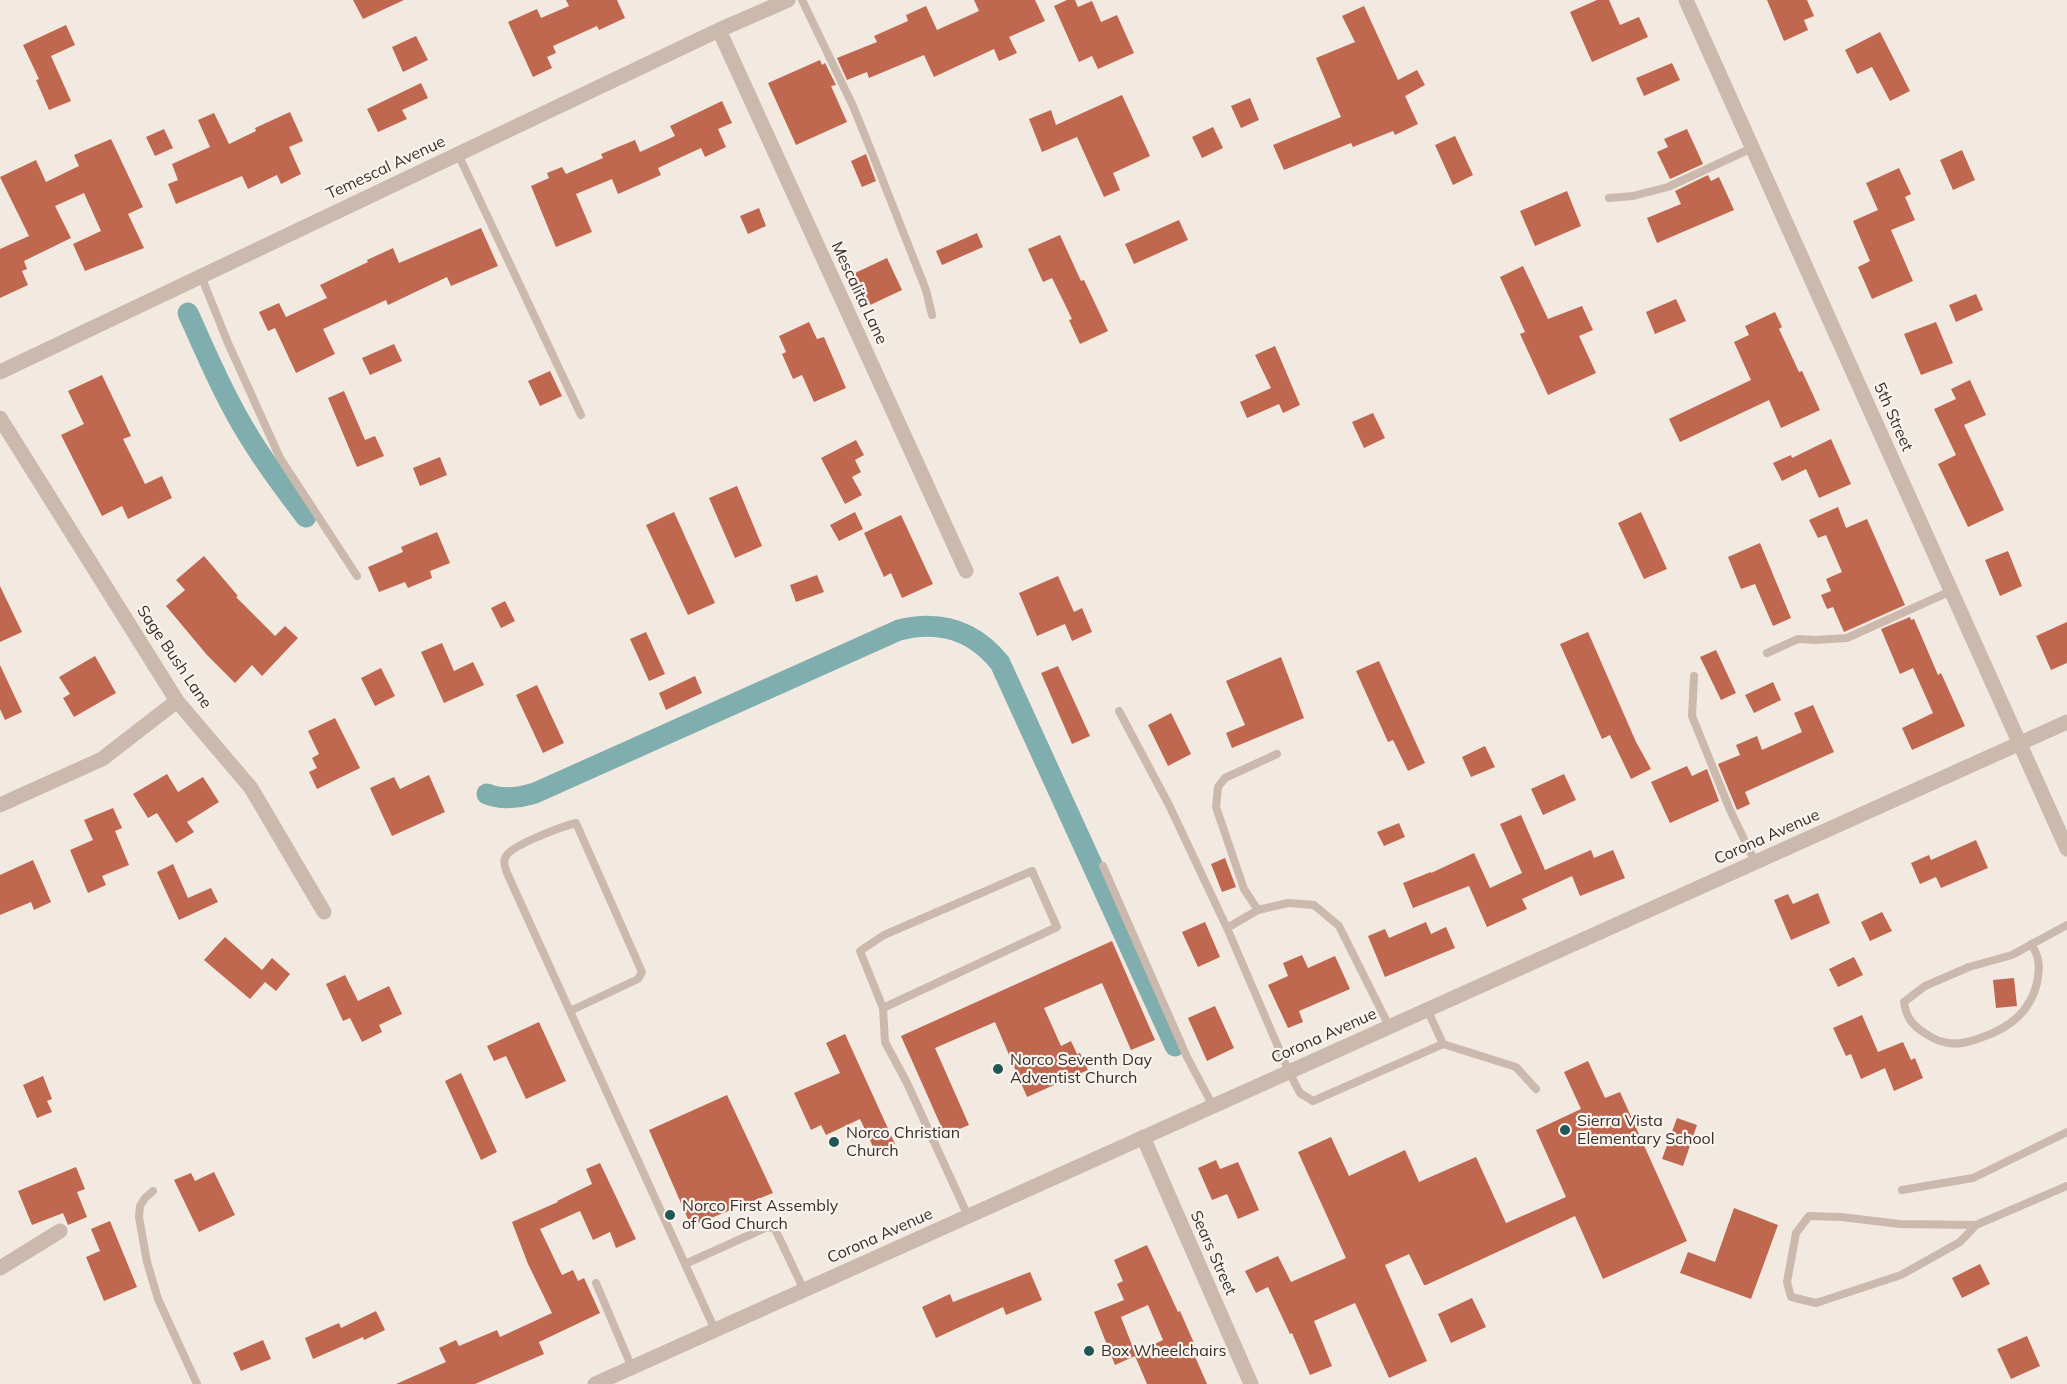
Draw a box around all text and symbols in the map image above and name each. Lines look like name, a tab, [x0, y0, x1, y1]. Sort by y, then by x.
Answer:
street label: Temescal Avenue	[323, 132, 449, 204]
street label: Mescalita Lane	[827, 239, 891, 347]
street label: 5th Street	[1869, 380, 1917, 454]
street label: Sage Bush Lane	[132, 602, 216, 712]
street label: Corona Avenue	[1711, 805, 1823, 869]
street label: Corona Avenue	[1268, 1004, 1380, 1068]
place label: Norco Seventh Day Adventist Church	[1010, 1050, 1152, 1088]
marker: Norco Seventh Day Adventist Church	[991, 1062, 1005, 1076]
place label: Sierra Vista Elementary School	[1577, 1111, 1715, 1149]
place label: Norco Christian Church	[846, 1123, 960, 1161]
marker: Sierra Vista Elementary School	[1558, 1123, 1572, 1137]
marker: Norco Christian Church	[827, 1135, 841, 1149]
place label: Norco First Assembly of God Church	[682, 1196, 838, 1234]
street label: Corona Avenue	[824, 1204, 936, 1268]
marker: Norco First Assembly of God Church	[663, 1208, 677, 1222]
street label: Sears Street	[1186, 1208, 1240, 1298]
place label: Box Wheelchairs	[1101, 1341, 1226, 1361]
marker: Box Wheelchairs	[1082, 1344, 1096, 1358]

